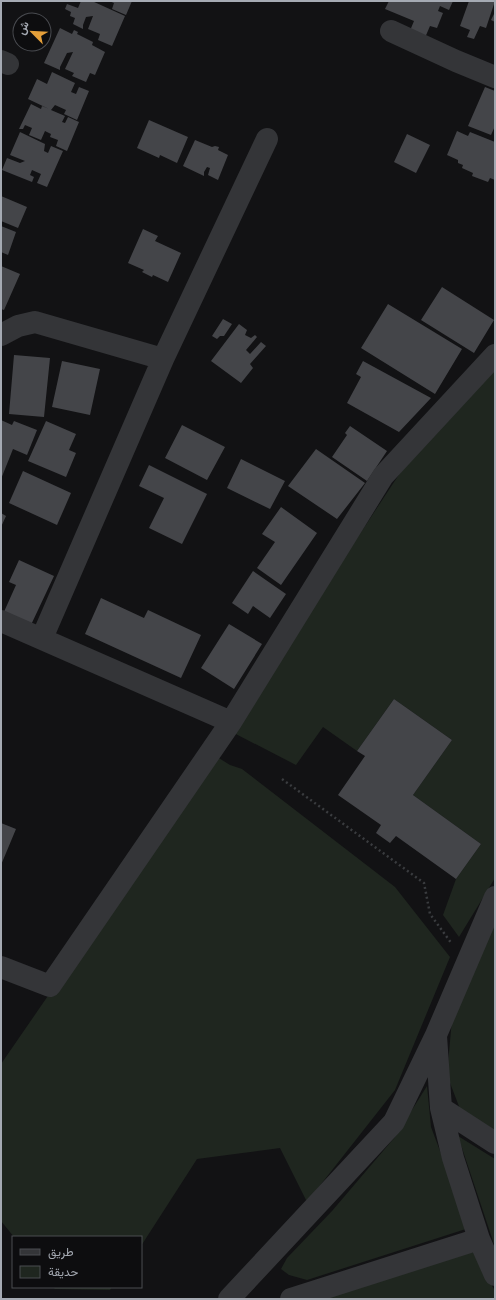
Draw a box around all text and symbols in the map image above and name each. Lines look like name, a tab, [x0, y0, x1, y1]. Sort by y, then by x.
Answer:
north arrow	[12, 12, 52, 52]
text: ش	[15, 19, 32, 37]
legend	[12, 1236, 142, 1288]
text: طريق	[48, 1245, 74, 1260]
text: حديقة	[48, 1265, 78, 1279]

